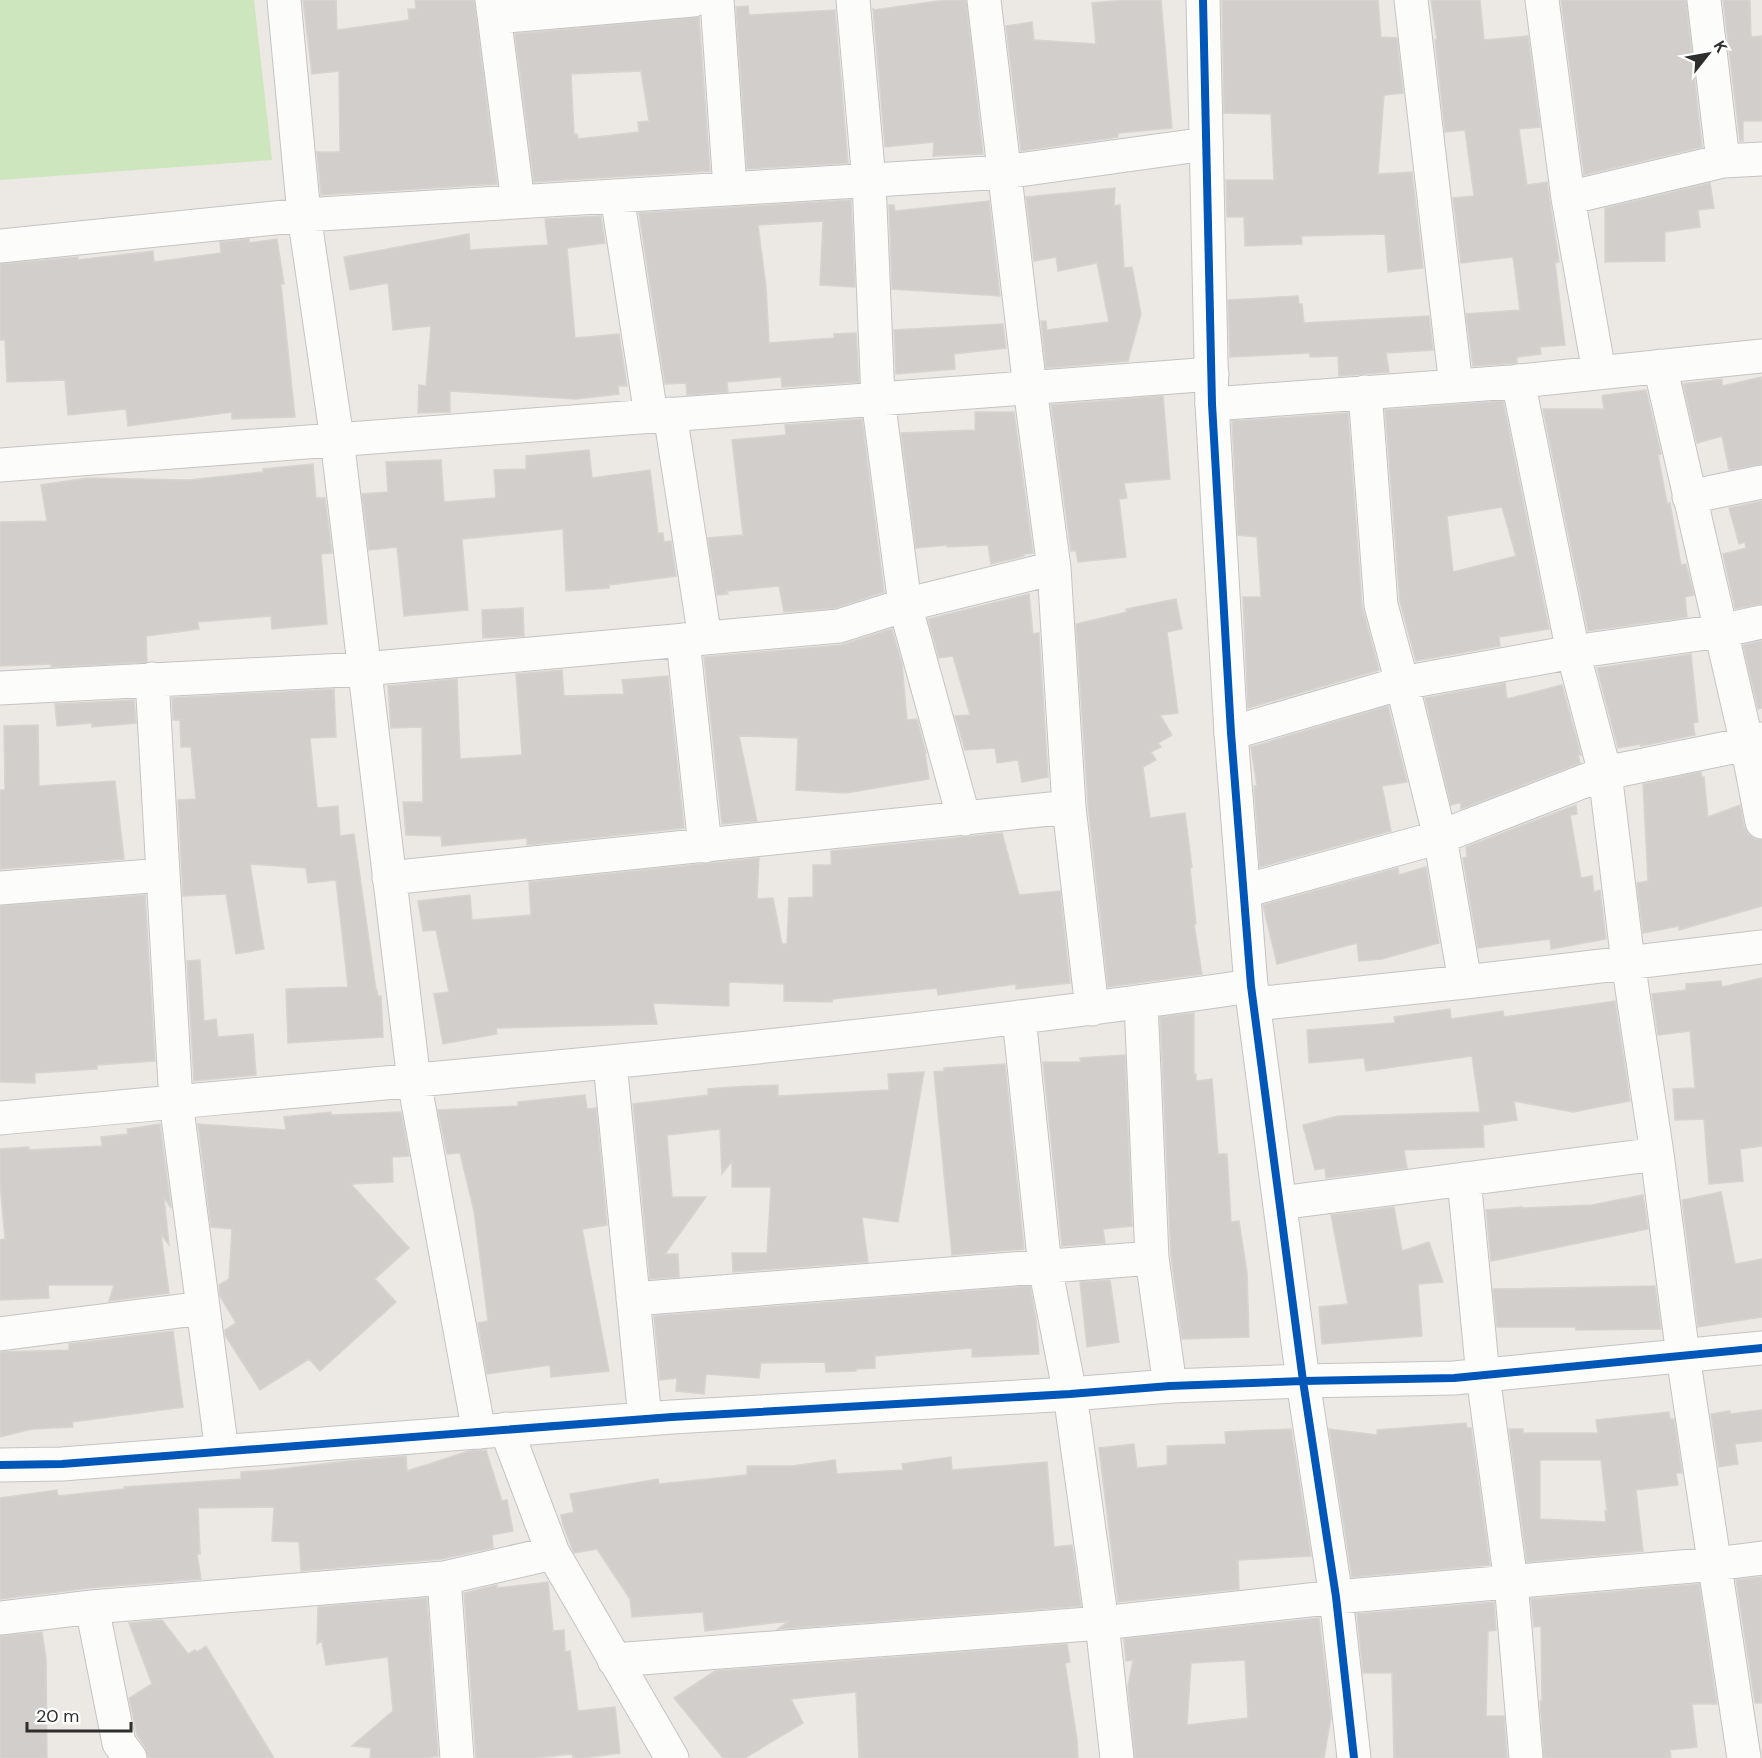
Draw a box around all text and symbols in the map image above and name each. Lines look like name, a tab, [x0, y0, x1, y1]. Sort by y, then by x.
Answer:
north arrow	[1678, 24, 1738, 84]
text: K	[1709, 37, 1732, 57]
scale bar	[27, 1695, 130, 1733]
text: 20 m	[36, 1704, 79, 1728]

